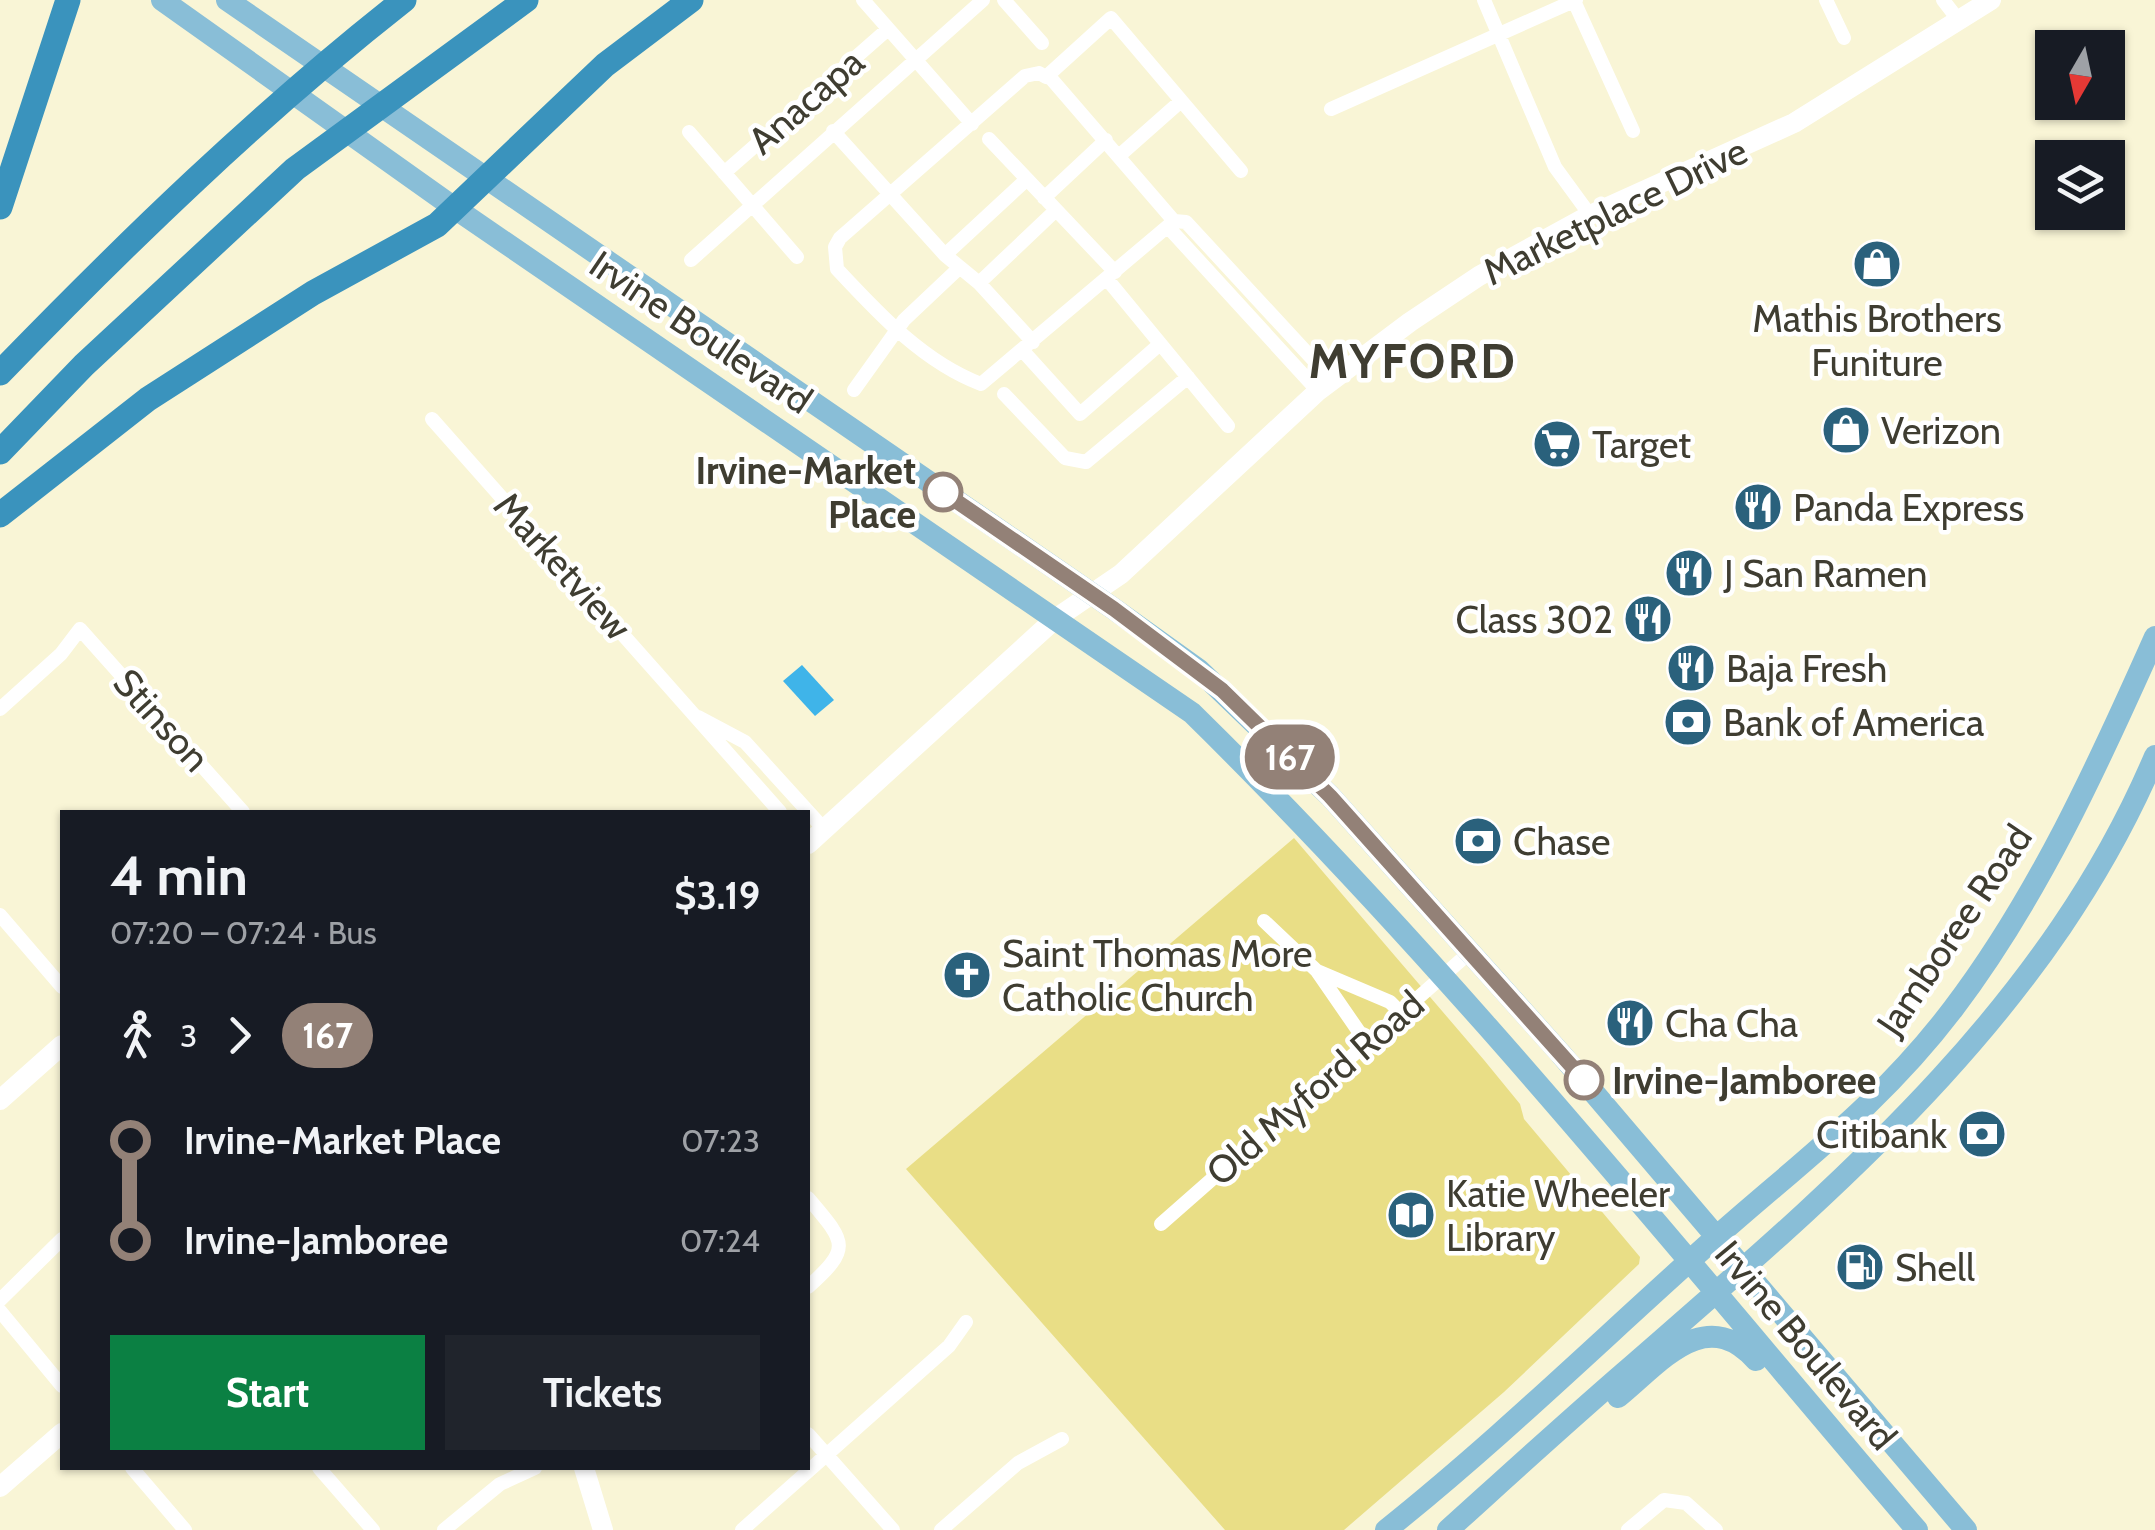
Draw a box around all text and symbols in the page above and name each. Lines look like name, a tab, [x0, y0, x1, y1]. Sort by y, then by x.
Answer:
north arrow	[2035, 30, 2125, 120]
map controls	[2035, 30, 2125, 230]
street label: Anacapa	[739, 38, 873, 164]
street label: Marketplace Drive	[1475, 127, 1755, 295]
button: layers	[2035, 140, 2125, 230]
shop icon: Mathis Brothers Funiture	[1851, 238, 1903, 290]
street label: Irvine Boulevard	[581, 240, 821, 424]
place label: Mathis Brothers Funiture	[1752, 295, 2002, 386]
district label: MYFORD	[1309, 332, 1517, 390]
shop icon: Verizon	[1820, 404, 1872, 456]
place label: Verizon	[1881, 407, 2001, 454]
supermarket icon: Target	[1531, 418, 1583, 470]
place label: Target	[1592, 421, 1691, 468]
place label: Irvine-Market Place	[696, 447, 916, 538]
marker: Irvine-Market Place	[924, 473, 962, 511]
restaurant icon: Panda Express	[1732, 481, 1784, 533]
street label: Marketview	[484, 482, 642, 650]
place label: Panda Express	[1793, 484, 2024, 531]
restaurant icon: J San Ramen	[1663, 547, 1715, 599]
place label: J San Ramen	[1723, 550, 1927, 597]
restaurant icon: Class 302	[1622, 593, 1674, 645]
place label: Class 302	[1455, 596, 1613, 643]
restaurant icon: Baja Fresh	[1665, 642, 1717, 694]
place label: Baja Fresh	[1726, 645, 1887, 692]
street label: Stinson	[104, 659, 220, 781]
bank icon: Bank of America	[1662, 696, 1714, 748]
place label: Bank of America	[1723, 699, 1984, 746]
line badge: 167	[1232, 724, 1348, 790]
text: 167	[1265, 736, 1315, 779]
bank icon: Chase	[1452, 815, 1504, 867]
street label: Jamboree Road	[1866, 816, 2042, 1045]
place label: Chase	[1513, 818, 1610, 865]
text: 4 min	[110, 842, 248, 909]
text: $3.19	[674, 872, 760, 919]
text: 07:20 – 07:24 · Bus	[110, 913, 377, 952]
place label: Saint Thomas More Catholic Church	[1002, 930, 1312, 1021]
church icon: Saint Thomas More Catholic Church	[941, 949, 993, 1001]
street label: Old Myford Road	[1196, 981, 1434, 1195]
restaurant icon: Cha Cha	[1604, 997, 1656, 1049]
place label: Cha Cha	[1665, 1000, 1798, 1047]
icon: walk	[110, 1008, 165, 1063]
icon: forward	[212, 1008, 267, 1063]
text: 167	[302, 1014, 353, 1057]
text: 3	[180, 1016, 197, 1055]
place label: Irvine-Jamboree	[1612, 1057, 1876, 1104]
marker: Irvine-Jamboree	[1565, 1061, 1603, 1099]
bank icon: Citibank	[1956, 1108, 2008, 1160]
place label: Citibank	[1816, 1111, 1947, 1158]
text: Irvine-Market Place	[184, 1117, 501, 1164]
text: 07:23	[681, 1121, 760, 1160]
place label: Katie Wheeler Library	[1446, 1170, 1670, 1261]
library icon: Katie Wheeler Library	[1385, 1189, 1437, 1241]
text: Irvine-Jamboree	[184, 1217, 448, 1264]
text: 07:24	[680, 1221, 760, 1260]
street label: Irvine Boulevard	[1705, 1231, 1907, 1459]
fuel station icon: Shell	[1834, 1241, 1886, 1293]
place label: Shell	[1895, 1244, 1975, 1291]
button: Start	[110, 1335, 425, 1450]
button: Tickets	[445, 1335, 760, 1450]

